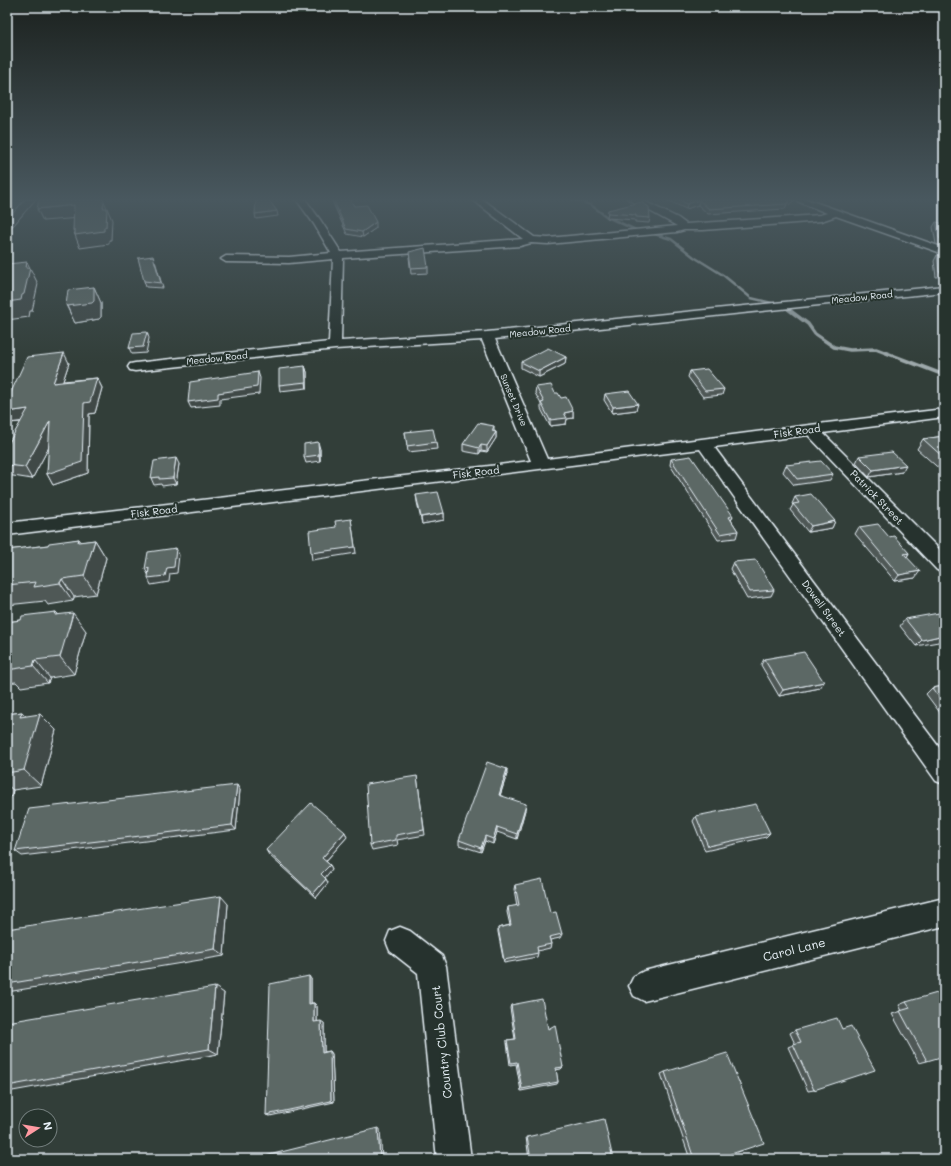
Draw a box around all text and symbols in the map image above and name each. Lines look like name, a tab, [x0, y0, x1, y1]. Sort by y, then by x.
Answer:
street label: Meadow Road	[831, 288, 894, 306]
street label: Meadow Road	[509, 322, 572, 340]
street label: Meadow Road	[186, 349, 249, 367]
street label: Sunset Drive	[498, 372, 530, 428]
street label: Fisk Road	[773, 421, 821, 441]
street label: Fisk Road	[452, 462, 500, 482]
street label: Patrick Street	[847, 467, 907, 527]
street label: Fisk Road	[130, 501, 178, 521]
street label: Dowell Street	[799, 577, 849, 639]
street label: Carol Lane	[761, 934, 827, 964]
street label: Country Club Court	[427, 985, 455, 1099]
north arrow	[18, 1108, 58, 1148]
text: N	[40, 1120, 56, 1131]

